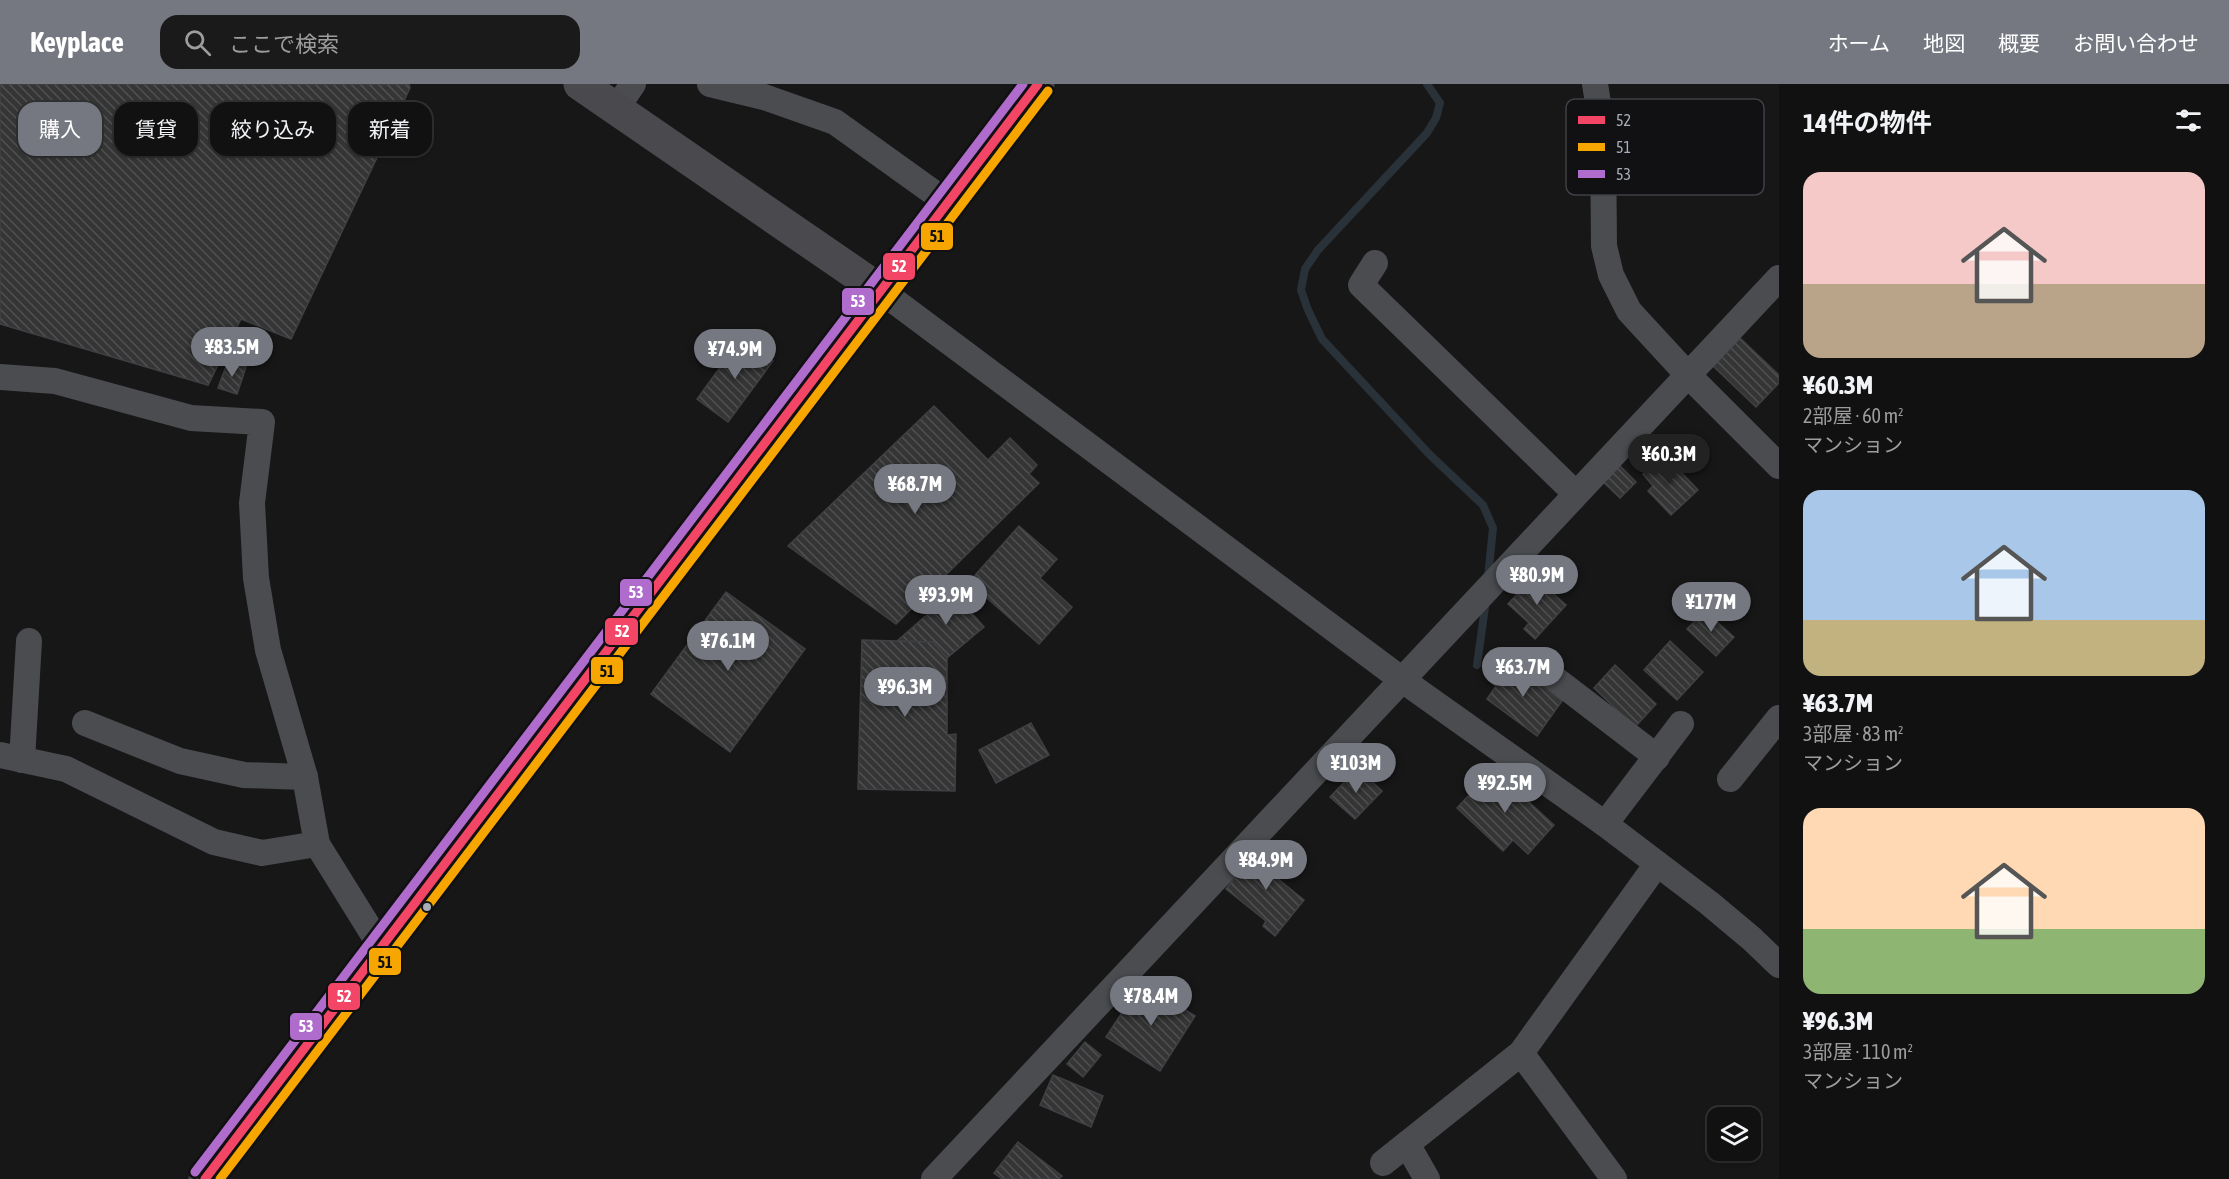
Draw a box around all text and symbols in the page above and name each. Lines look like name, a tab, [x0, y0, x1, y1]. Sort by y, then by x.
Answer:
search box	[160, 15, 580, 69]
text: Keyplace	[30, 26, 124, 58]
icon: search	[181, 26, 214, 59]
text: ここで検索	[229, 31, 339, 57]
text: ホーム	[1828, 31, 1890, 55]
text: 地図	[1923, 31, 1965, 55]
text: 概要	[1998, 31, 2040, 55]
text: お問い合わせ	[2073, 31, 2199, 55]
legend	[1566, 99, 1764, 195]
chip: 購入	[18, 102, 102, 156]
chip: 賃貸	[114, 102, 198, 156]
chip: 絞り込み	[210, 102, 336, 156]
chip: 新着	[348, 102, 432, 156]
icon: filters	[2172, 104, 2205, 137]
text: 14件の物件	[1803, 108, 1931, 138]
text: 52	[1616, 111, 1631, 129]
text: 51	[1616, 138, 1631, 156]
text: 53	[1616, 165, 1631, 183]
icon: home	[1950, 211, 2058, 319]
line badge: 51	[920, 222, 954, 251]
text: 51	[929, 227, 945, 245]
line badge: 52	[882, 252, 916, 281]
text: 52	[891, 257, 907, 275]
line badge: 53	[841, 287, 875, 316]
text: 53	[850, 292, 866, 310]
pin: ¥83.5M	[183, 327, 281, 378]
pin: ¥74.9M	[686, 329, 784, 380]
text: ¥83.5M	[205, 335, 259, 358]
text: ¥74.9M	[708, 337, 762, 360]
text: ¥60.3M	[1803, 370, 1873, 400]
text: 2部屋 · 60 m²	[1803, 404, 1904, 427]
text: マンション	[1803, 433, 1903, 456]
pin: ¥60.3M	[1620, 434, 1718, 485]
text: ¥60.3M	[1642, 442, 1696, 465]
pin: ¥68.7M	[866, 464, 964, 515]
text: ¥68.7M	[888, 472, 942, 495]
icon: home	[1950, 529, 2058, 637]
pin: ¥80.9M	[1488, 555, 1586, 606]
text: ¥80.9M	[1510, 563, 1564, 586]
pin: ¥93.9M	[897, 575, 995, 626]
line badge: 53	[619, 578, 653, 607]
pin: ¥177M	[1669, 582, 1753, 633]
text: 53	[628, 583, 644, 601]
text: ¥93.9M	[919, 583, 973, 606]
text: ¥177M	[1686, 590, 1736, 613]
line badge: 52	[604, 617, 639, 646]
pin: ¥76.1M	[679, 621, 777, 672]
text: 52	[614, 622, 630, 640]
text: ¥76.1M	[701, 629, 755, 652]
pin: ¥63.7M	[1474, 647, 1572, 698]
text: ¥63.7M	[1496, 655, 1550, 678]
line badge: 51	[590, 656, 624, 685]
text: 51	[599, 662, 615, 680]
pin: ¥96.3M	[856, 667, 954, 718]
text: ¥96.3M	[878, 675, 932, 698]
text: ¥63.7M	[1803, 688, 1873, 718]
text: 3部屋 · 83 m²	[1803, 722, 1904, 745]
pin: ¥103M	[1314, 743, 1398, 794]
text: ¥103M	[1331, 751, 1381, 774]
text: マンション	[1803, 751, 1903, 774]
pin: ¥92.5M	[1456, 763, 1554, 814]
text: ¥92.5M	[1478, 771, 1532, 794]
pin: ¥84.9M	[1217, 840, 1315, 891]
icon: home	[1950, 847, 2058, 955]
text: ¥84.9M	[1239, 848, 1293, 871]
unlabelled marker	[421, 901, 433, 913]
line badge: 51	[368, 947, 402, 976]
text: 51	[377, 953, 393, 971]
pin: ¥78.4M	[1102, 976, 1200, 1027]
line badge: 52	[327, 982, 361, 1011]
text: ¥78.4M	[1124, 984, 1178, 1007]
text: 52	[336, 987, 352, 1005]
text: ¥96.3M	[1803, 1006, 1873, 1036]
line badge: 53	[289, 1012, 323, 1041]
text: 53	[298, 1017, 314, 1035]
text: 3部屋 · 110 m²	[1803, 1040, 1913, 1063]
text: マンション	[1803, 1069, 1903, 1092]
map controls	[1707, 1107, 1761, 1161]
button: layers	[1707, 1107, 1761, 1161]

